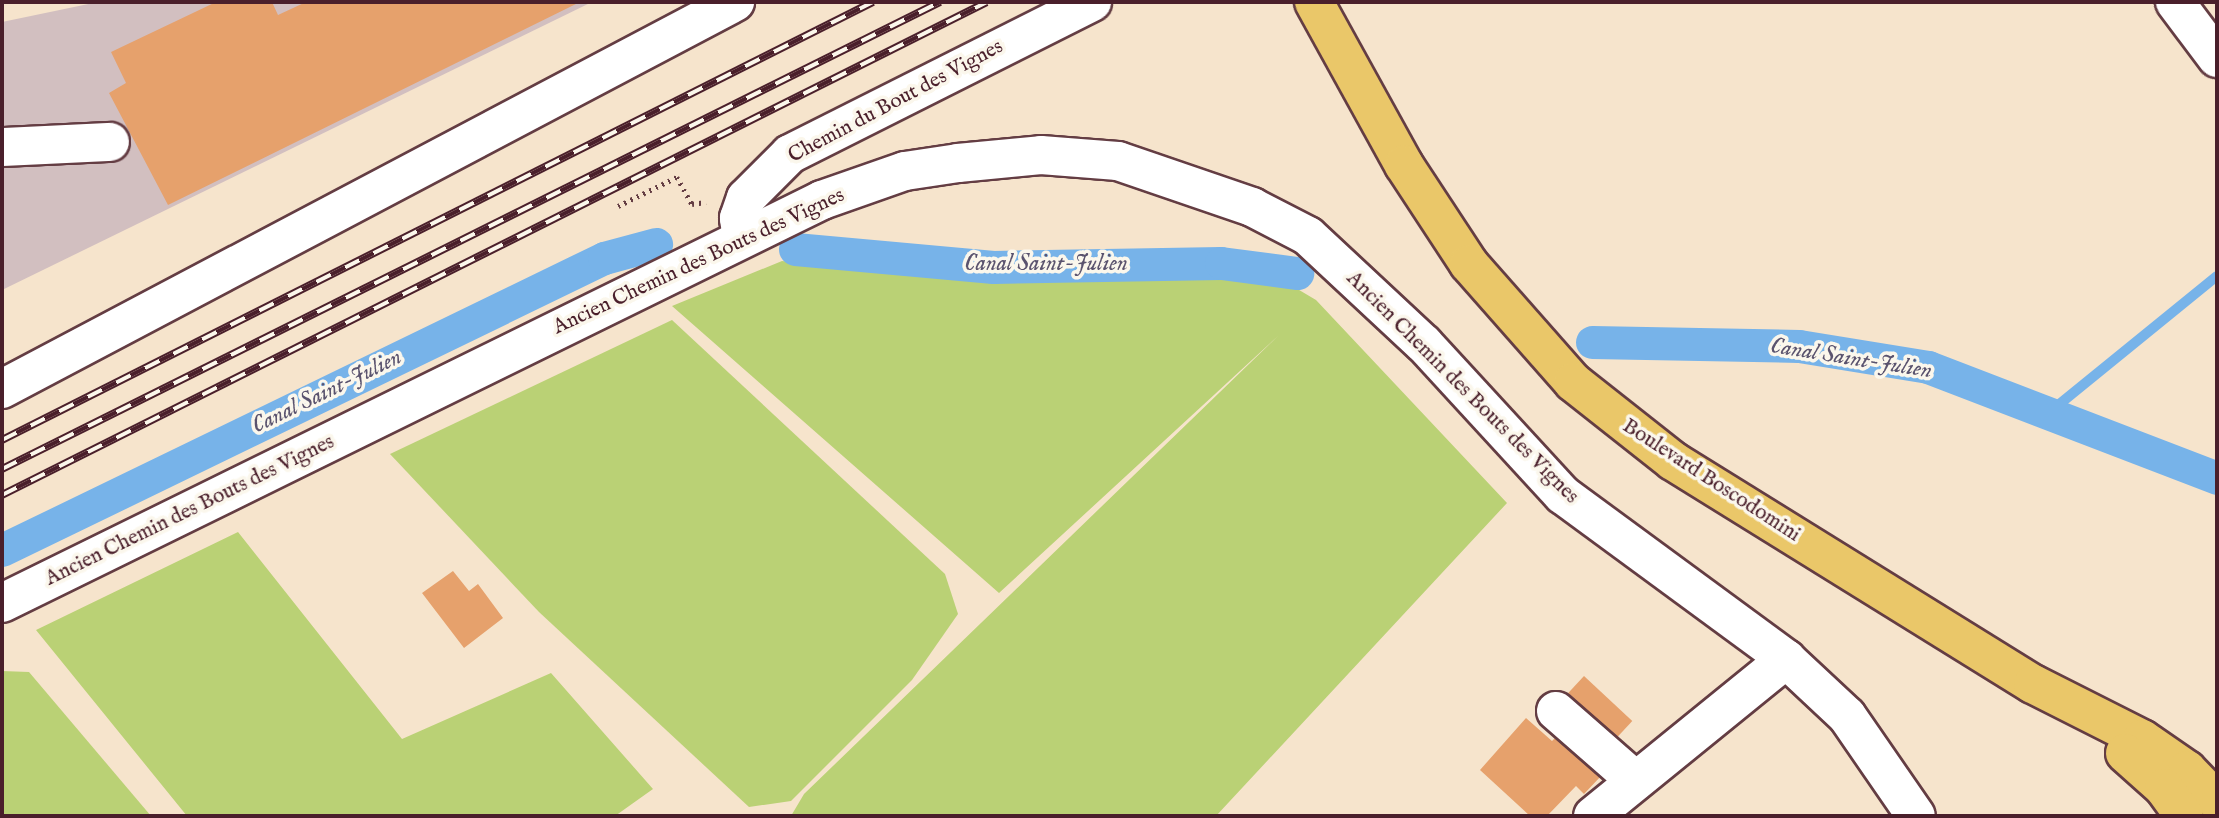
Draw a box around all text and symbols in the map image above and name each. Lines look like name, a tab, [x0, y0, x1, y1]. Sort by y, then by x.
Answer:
street label: Chemin du Bout des Vignes	[784, 35, 1008, 169]
street label: Ancien Chemin des Bouts des Vignes	[549, 183, 849, 341]
water label: Canal Saint-Julien	[964, 250, 1128, 278]
street label: Ancien Chemin des Bouts des Vignes	[1340, 266, 1584, 510]
water label: Canal Saint-Julien	[1768, 333, 1934, 385]
water label: Canal Saint-Julien	[248, 344, 406, 440]
street label: Boulevard Boscodomini	[1617, 414, 1805, 548]
street label: Ancien Chemin des Bouts des Vignes	[41, 430, 339, 592]

